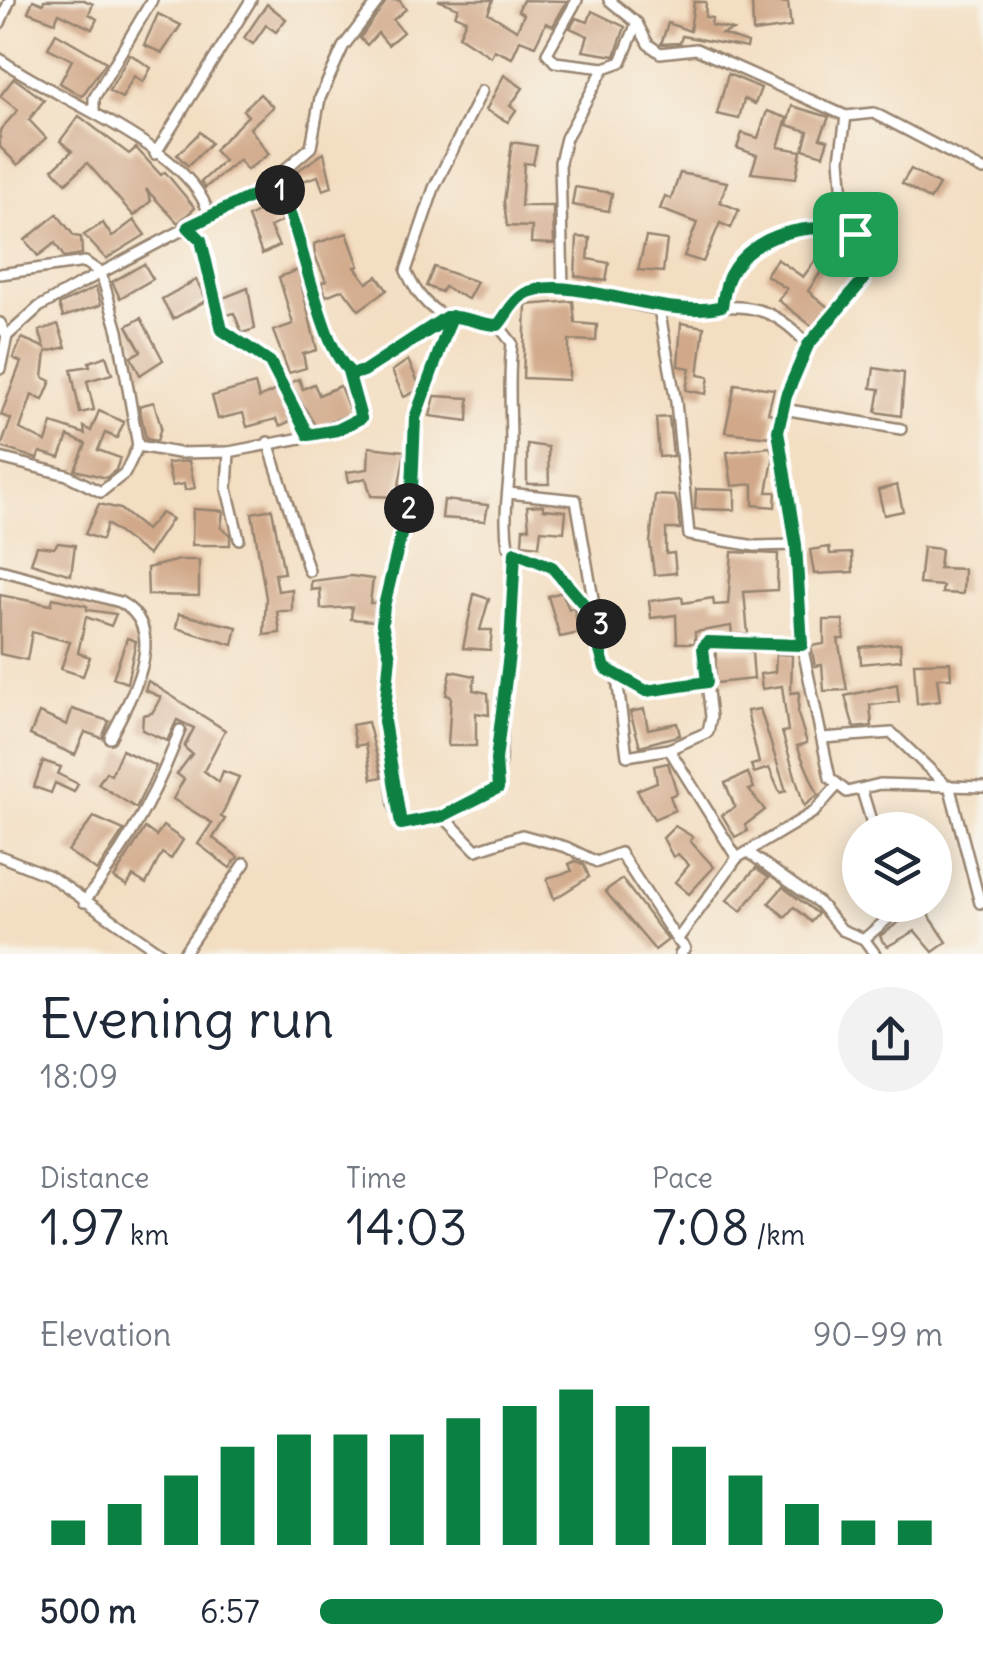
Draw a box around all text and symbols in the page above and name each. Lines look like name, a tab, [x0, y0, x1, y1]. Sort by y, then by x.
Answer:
pin: 1	[255, 165, 305, 215]
text: 1	[274, 172, 286, 208]
pin	[813, 192, 898, 277]
icon: arrive	[828, 207, 883, 262]
pin: 2	[384, 483, 434, 533]
text: 2	[401, 490, 417, 526]
pin: 3	[576, 599, 626, 649]
text: 3	[593, 606, 609, 642]
map controls	[842, 812, 952, 922]
button: layers	[842, 812, 952, 922]
text: Evening run	[40, 984, 334, 1053]
button: share	[838, 987, 943, 1092]
text: 18:09	[40, 1056, 118, 1097]
text: Distance	[40, 1160, 149, 1196]
text: Time	[346, 1160, 407, 1196]
text: Pace	[652, 1160, 713, 1196]
text: 1.97	[40, 1196, 123, 1259]
text: 14:03	[346, 1196, 467, 1259]
text: 7:08	[652, 1196, 750, 1259]
text: km	[123, 1217, 169, 1253]
text: /km	[750, 1217, 805, 1253]
text: Elevation	[40, 1314, 171, 1355]
text: 90–99 m	[813, 1314, 943, 1355]
text: 500 m	[40, 1591, 136, 1632]
text: 6:57	[200, 1591, 260, 1632]

